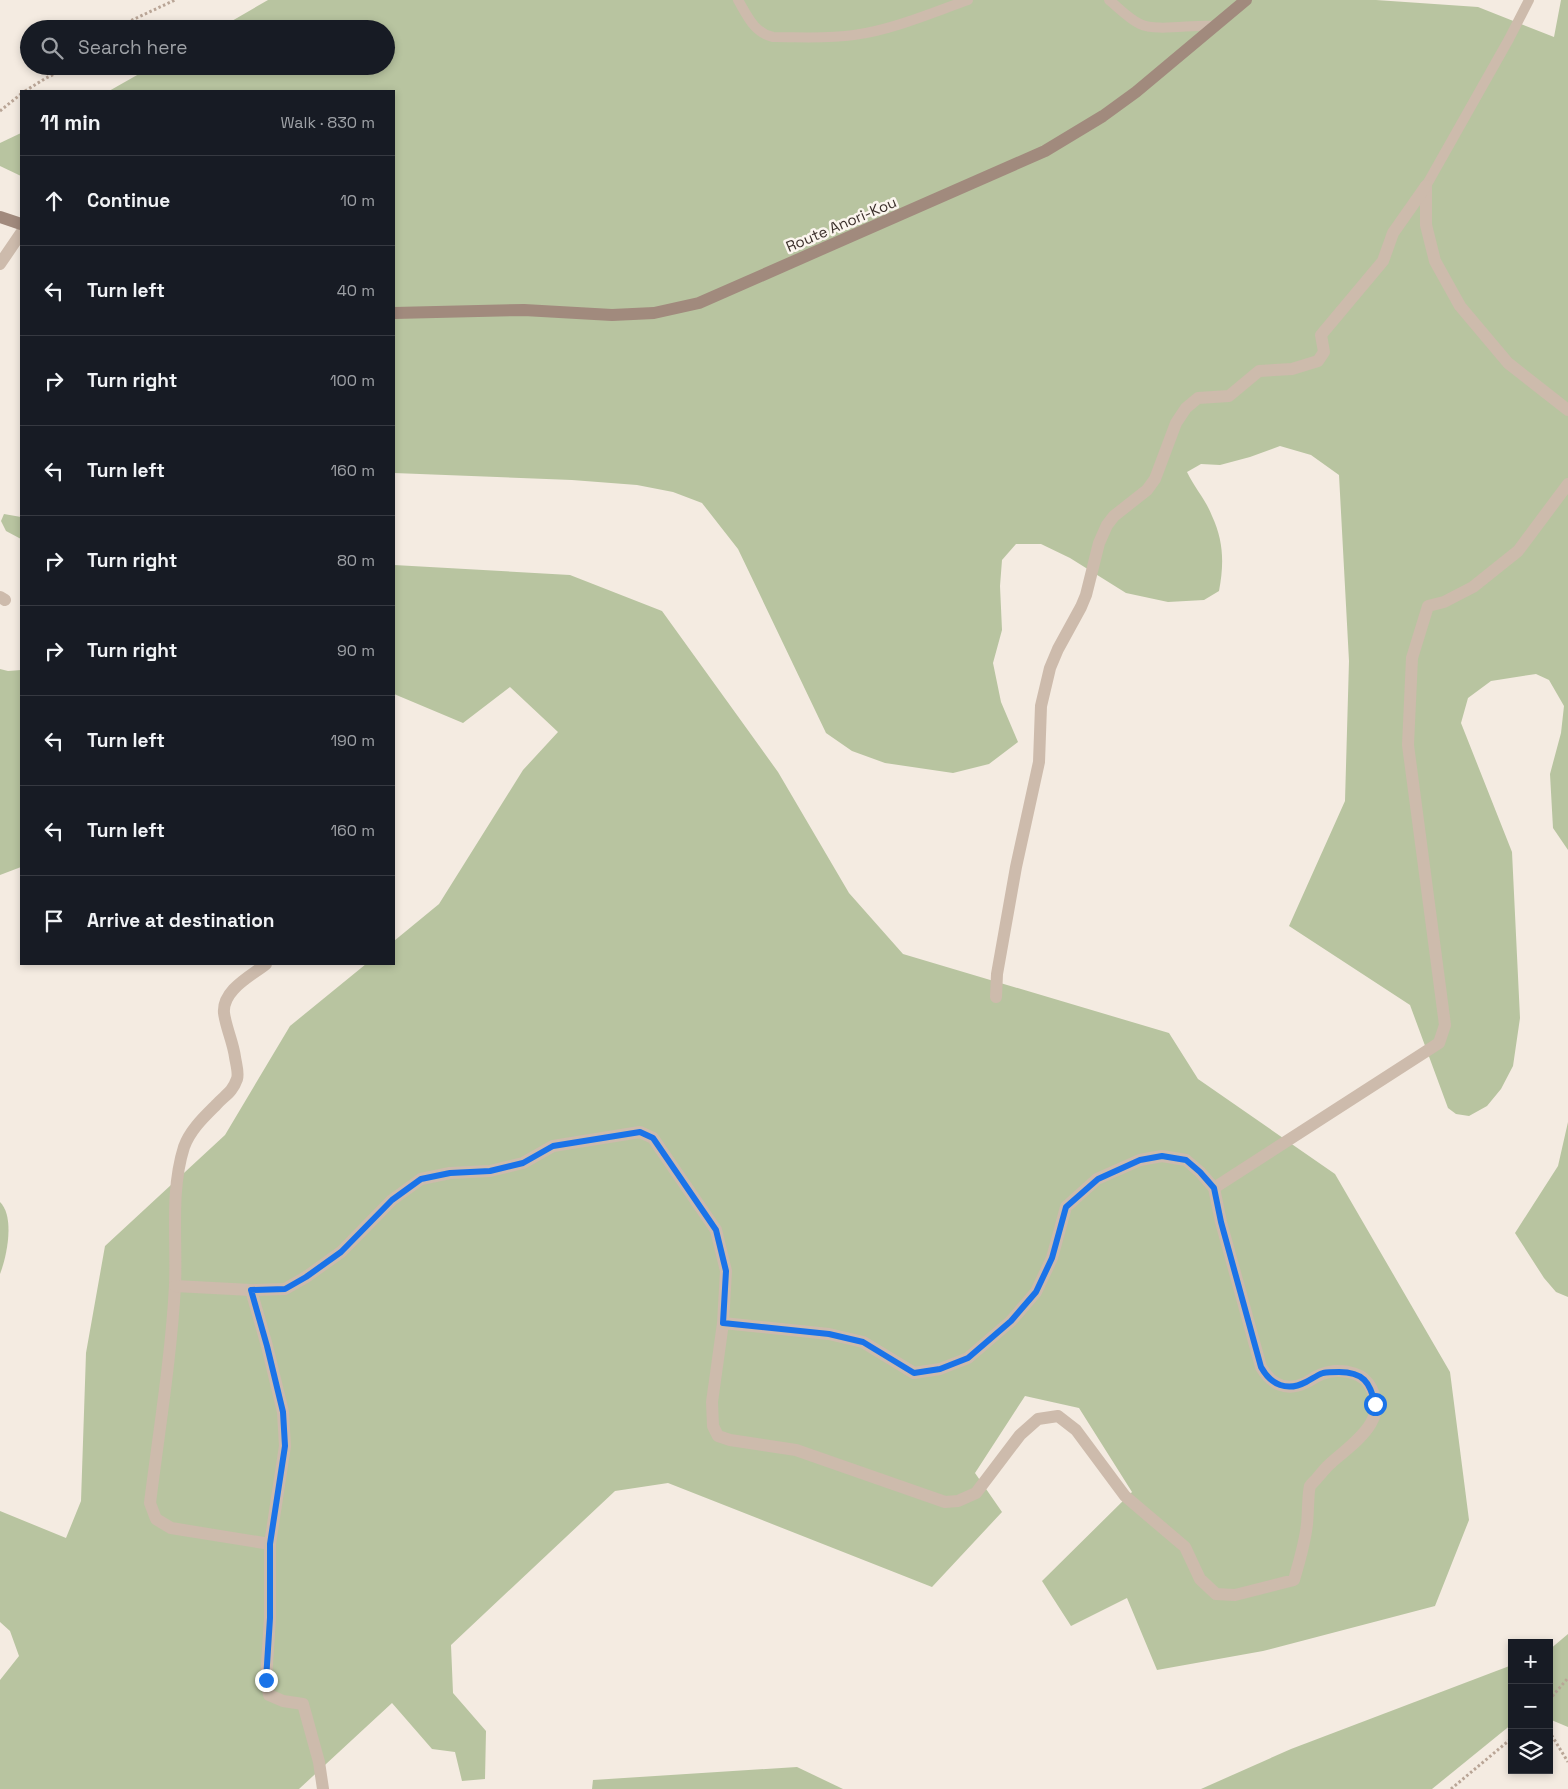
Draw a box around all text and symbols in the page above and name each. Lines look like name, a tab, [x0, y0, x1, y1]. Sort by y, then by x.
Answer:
search box	[20, 20, 395, 75]
icon: search	[38, 34, 66, 62]
text: Search here	[78, 35, 188, 60]
text: 11 min	[40, 109, 101, 136]
text: Walk · 830 m	[280, 112, 375, 133]
icon: ahead	[40, 187, 68, 215]
text: Continue	[87, 188, 170, 213]
text: 10 m	[340, 190, 375, 211]
street label: Route Anori-Kou	[783, 192, 899, 256]
icon: left	[40, 277, 68, 305]
text: Turn left	[87, 278, 165, 303]
text: 40 m	[337, 280, 375, 301]
icon: right	[40, 367, 68, 395]
text: Turn right	[87, 368, 177, 393]
text: 100 m	[330, 370, 375, 391]
icon: left	[40, 457, 68, 485]
text: Turn left	[87, 458, 165, 483]
text: 160 m	[330, 460, 375, 481]
icon: right	[40, 547, 68, 575]
text: Turn right	[87, 548, 177, 573]
text: 80 m	[337, 550, 375, 571]
icon: right	[40, 637, 68, 665]
text: Turn right	[87, 638, 177, 663]
text: 90 m	[337, 640, 375, 661]
icon: left	[40, 727, 68, 755]
text: Turn left	[87, 728, 165, 753]
text: 190 m	[330, 730, 375, 751]
icon: left	[40, 817, 68, 845]
text: Turn left	[87, 818, 165, 843]
text: 160 m	[330, 820, 375, 841]
icon: arrive	[40, 907, 68, 935]
text: Arrive at destination	[87, 908, 275, 933]
route start	[1364, 1393, 1387, 1416]
map controls	[1508, 1639, 1553, 1774]
button: +	[1508, 1639, 1553, 1684]
route end	[255, 1669, 278, 1692]
button: −	[1508, 1684, 1553, 1729]
button: layers	[1508, 1729, 1553, 1774]

